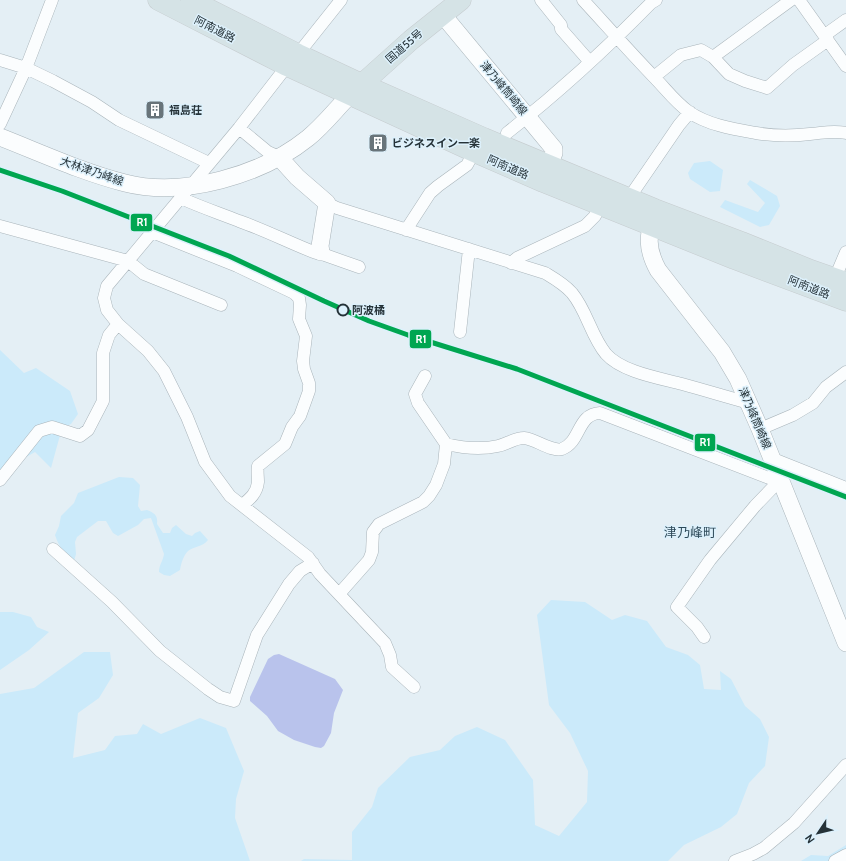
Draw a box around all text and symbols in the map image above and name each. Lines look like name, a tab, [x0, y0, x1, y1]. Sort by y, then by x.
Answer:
street label: 阿南道路	[192, 13, 238, 45]
street label: 国道55号	[382, 26, 426, 66]
street label: 津乃峰筒崎線	[477, 58, 531, 118]
building icon: 福島荘	[144, 99, 166, 121]
place label: 福島荘	[169, 103, 202, 117]
building icon: ビジネスイン一楽	[367, 132, 389, 154]
place label: ビジネスイン一楽	[392, 136, 480, 150]
street label: 阿南道路	[485, 152, 531, 182]
street label: 大林津乃峰線	[59, 154, 125, 188]
line badge: R1	[130, 213, 153, 232]
text: R1	[137, 215, 147, 229]
street label: 阿南道路	[786, 273, 832, 301]
marker: 阿波橘	[336, 303, 350, 317]
place label: 阿波橘	[352, 303, 385, 317]
line badge: R1	[409, 329, 432, 349]
text: R1	[416, 332, 426, 346]
street label: 津乃峰筒崎線	[736, 385, 774, 451]
line badge: R1	[694, 433, 716, 452]
text: R1	[700, 435, 710, 449]
district label: 津乃峰町	[664, 524, 716, 540]
north arrow	[798, 813, 838, 853]
text: N	[802, 832, 818, 846]

